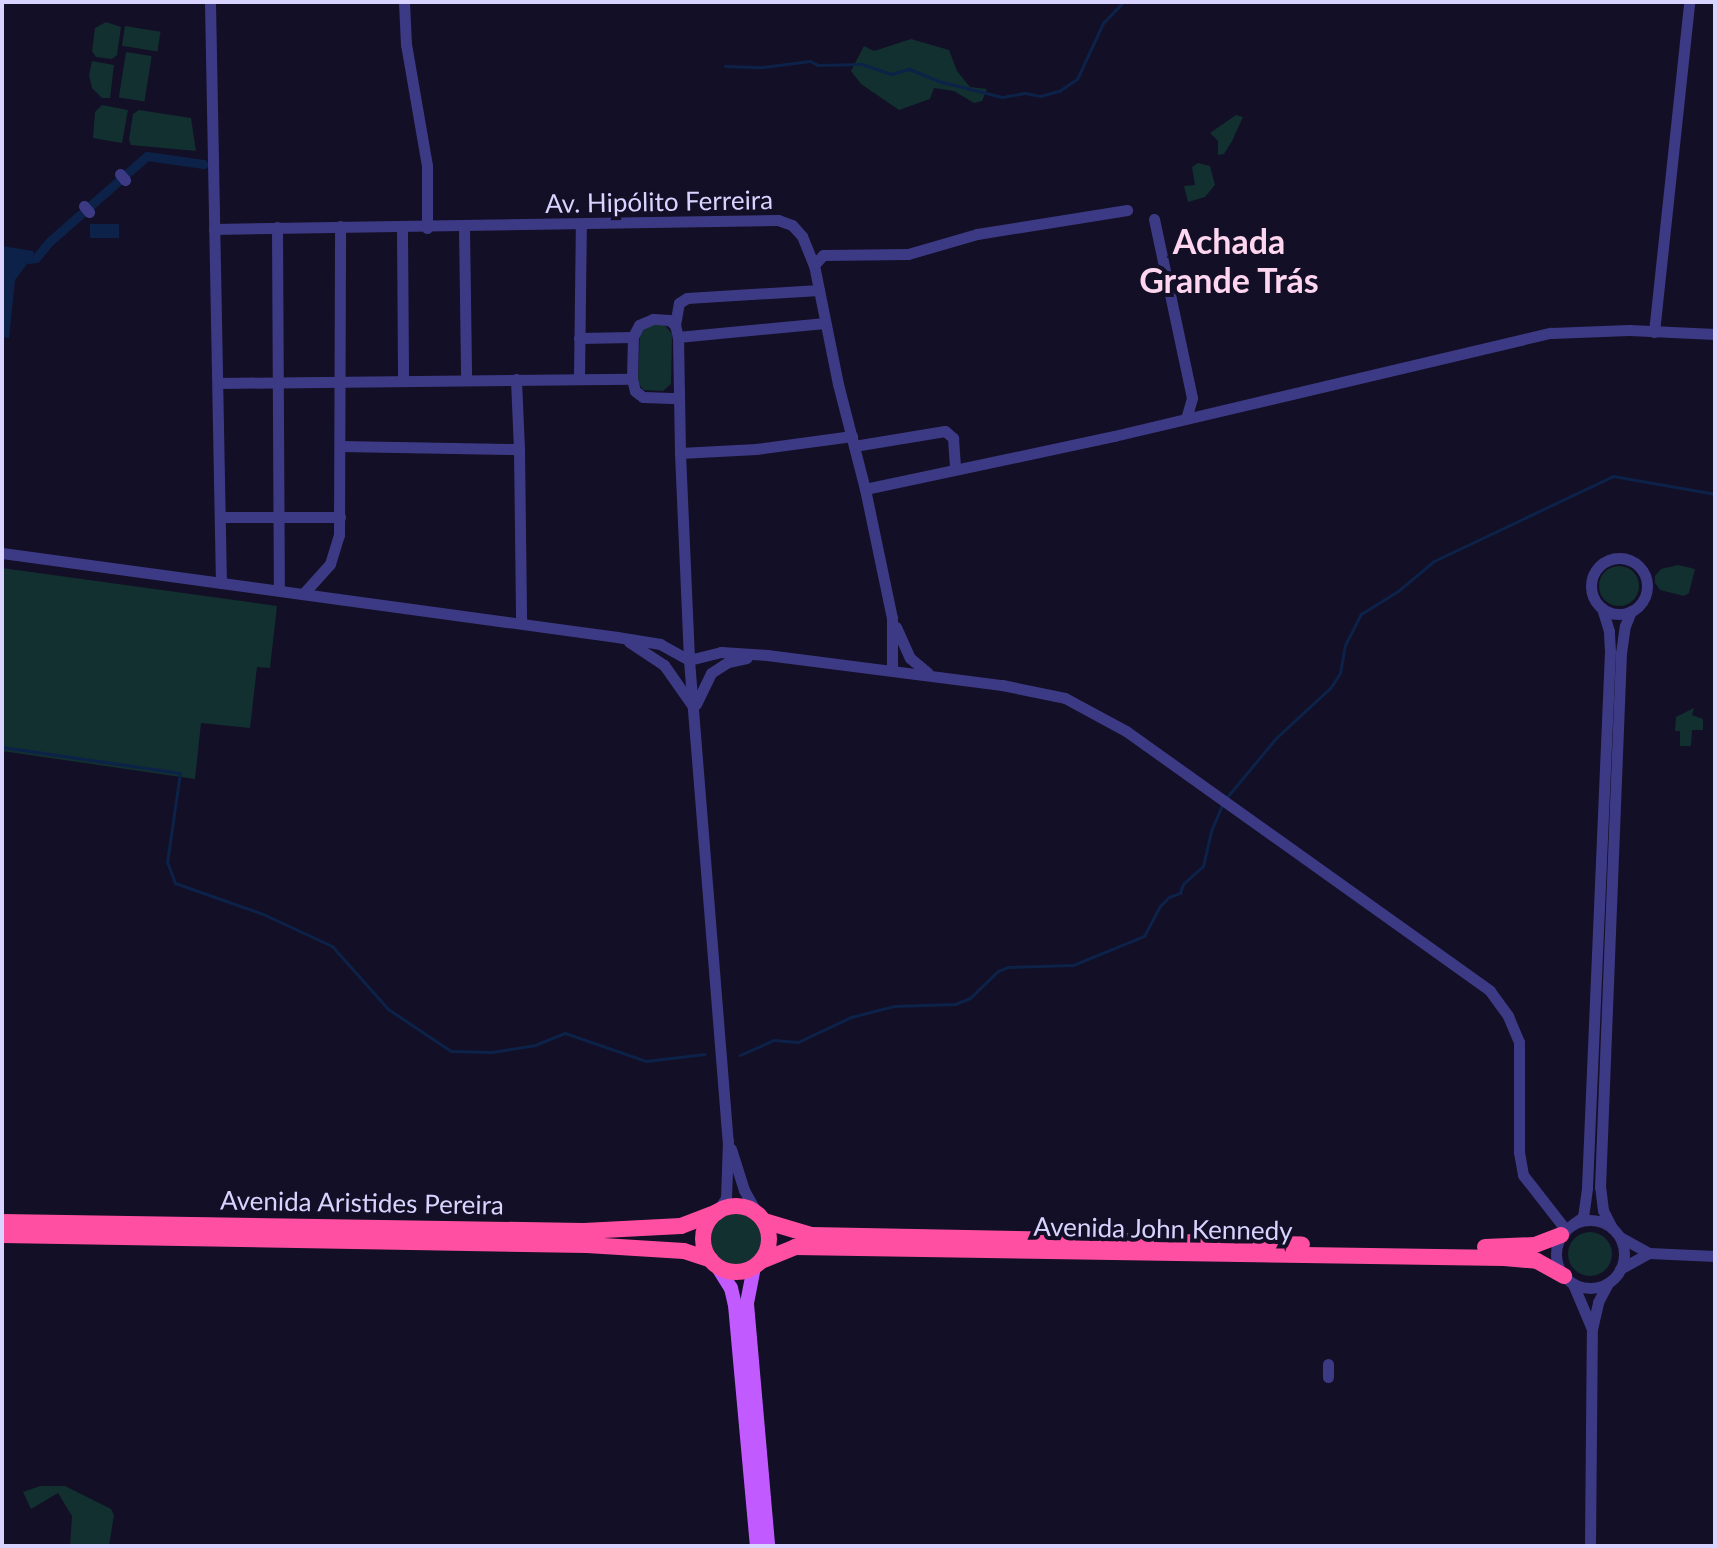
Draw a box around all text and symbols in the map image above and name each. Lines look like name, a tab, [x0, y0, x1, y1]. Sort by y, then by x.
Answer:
street label: Av. Hipólito Ferreira	[545, 184, 773, 220]
district label: Achada Grande Trás	[1139, 220, 1319, 300]
street label: Avenida Aristides Pereira	[219, 1185, 505, 1221]
street label: Avenida John Kennedy	[1033, 1211, 1293, 1247]

